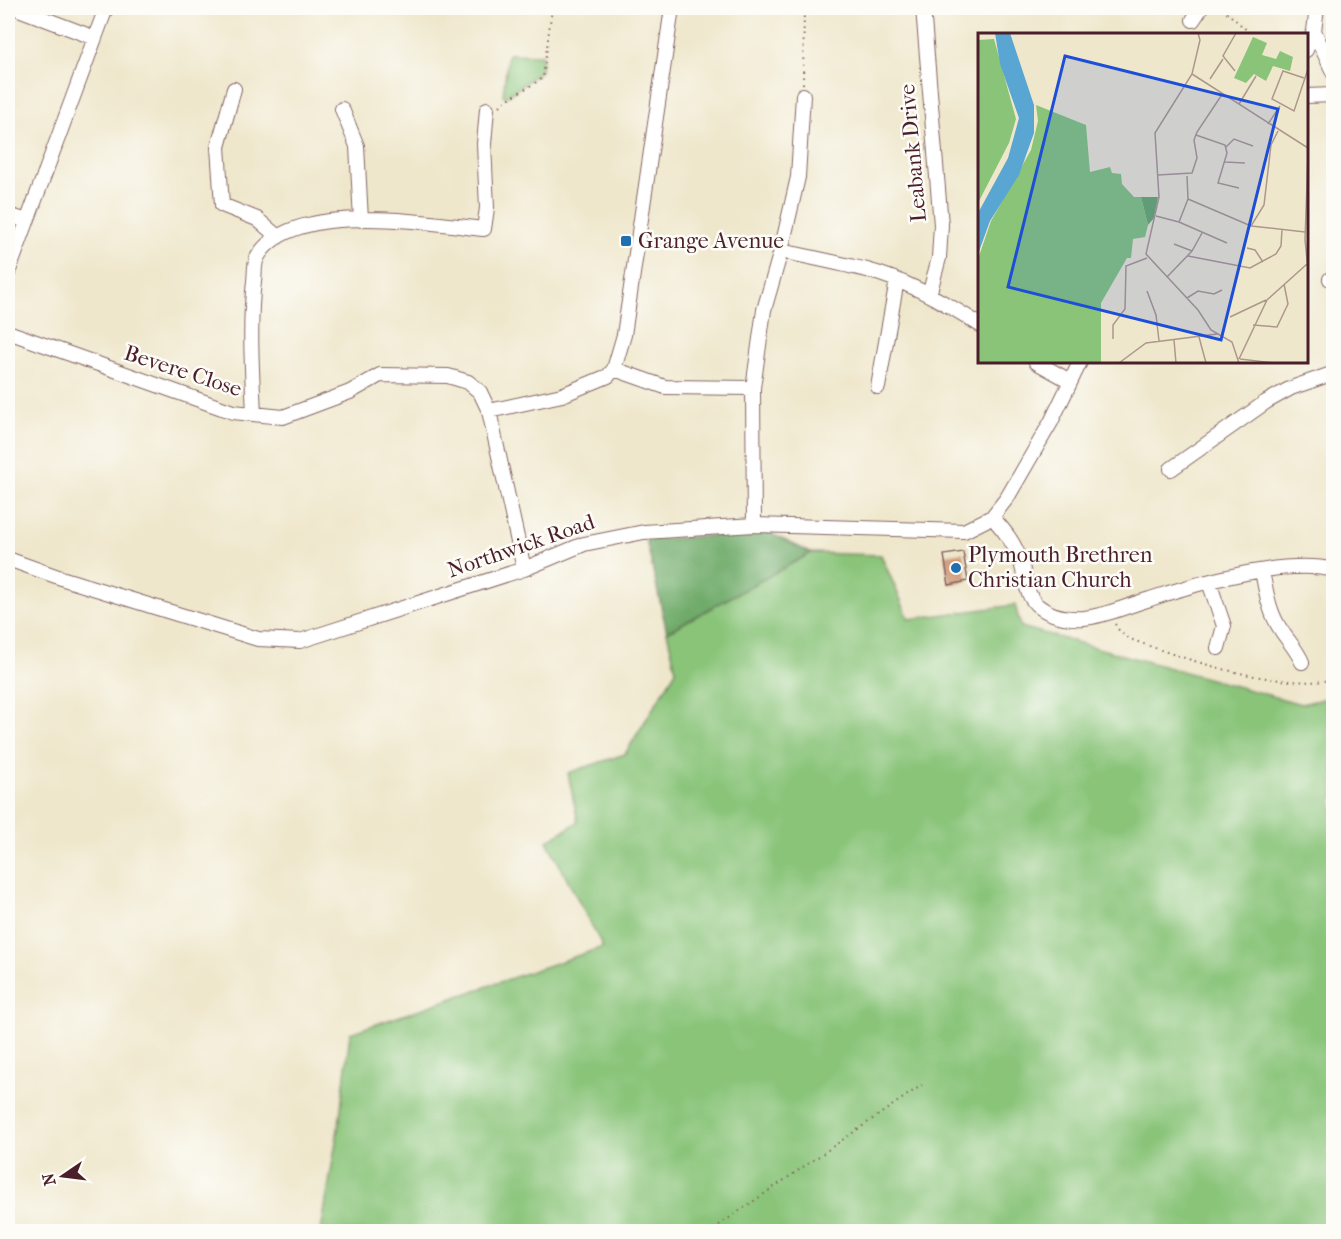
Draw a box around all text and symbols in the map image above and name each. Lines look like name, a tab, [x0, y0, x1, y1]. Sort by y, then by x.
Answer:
inset map	[978, 33, 1308, 363]
street label: Leabank Drive	[894, 83, 932, 223]
place label: Grange Avenue	[638, 228, 784, 254]
marker: Grange Avenue	[619, 234, 633, 248]
street label: Bevere Close	[121, 340, 245, 402]
street label: Northwick Road	[444, 508, 599, 583]
place label: Plymouth Brethren Christian Church	[968, 542, 1153, 593]
marker: Plymouth Brethren Christian Church	[949, 561, 963, 575]
north arrow	[33, 1146, 93, 1206]
text: N	[38, 1170, 60, 1188]

